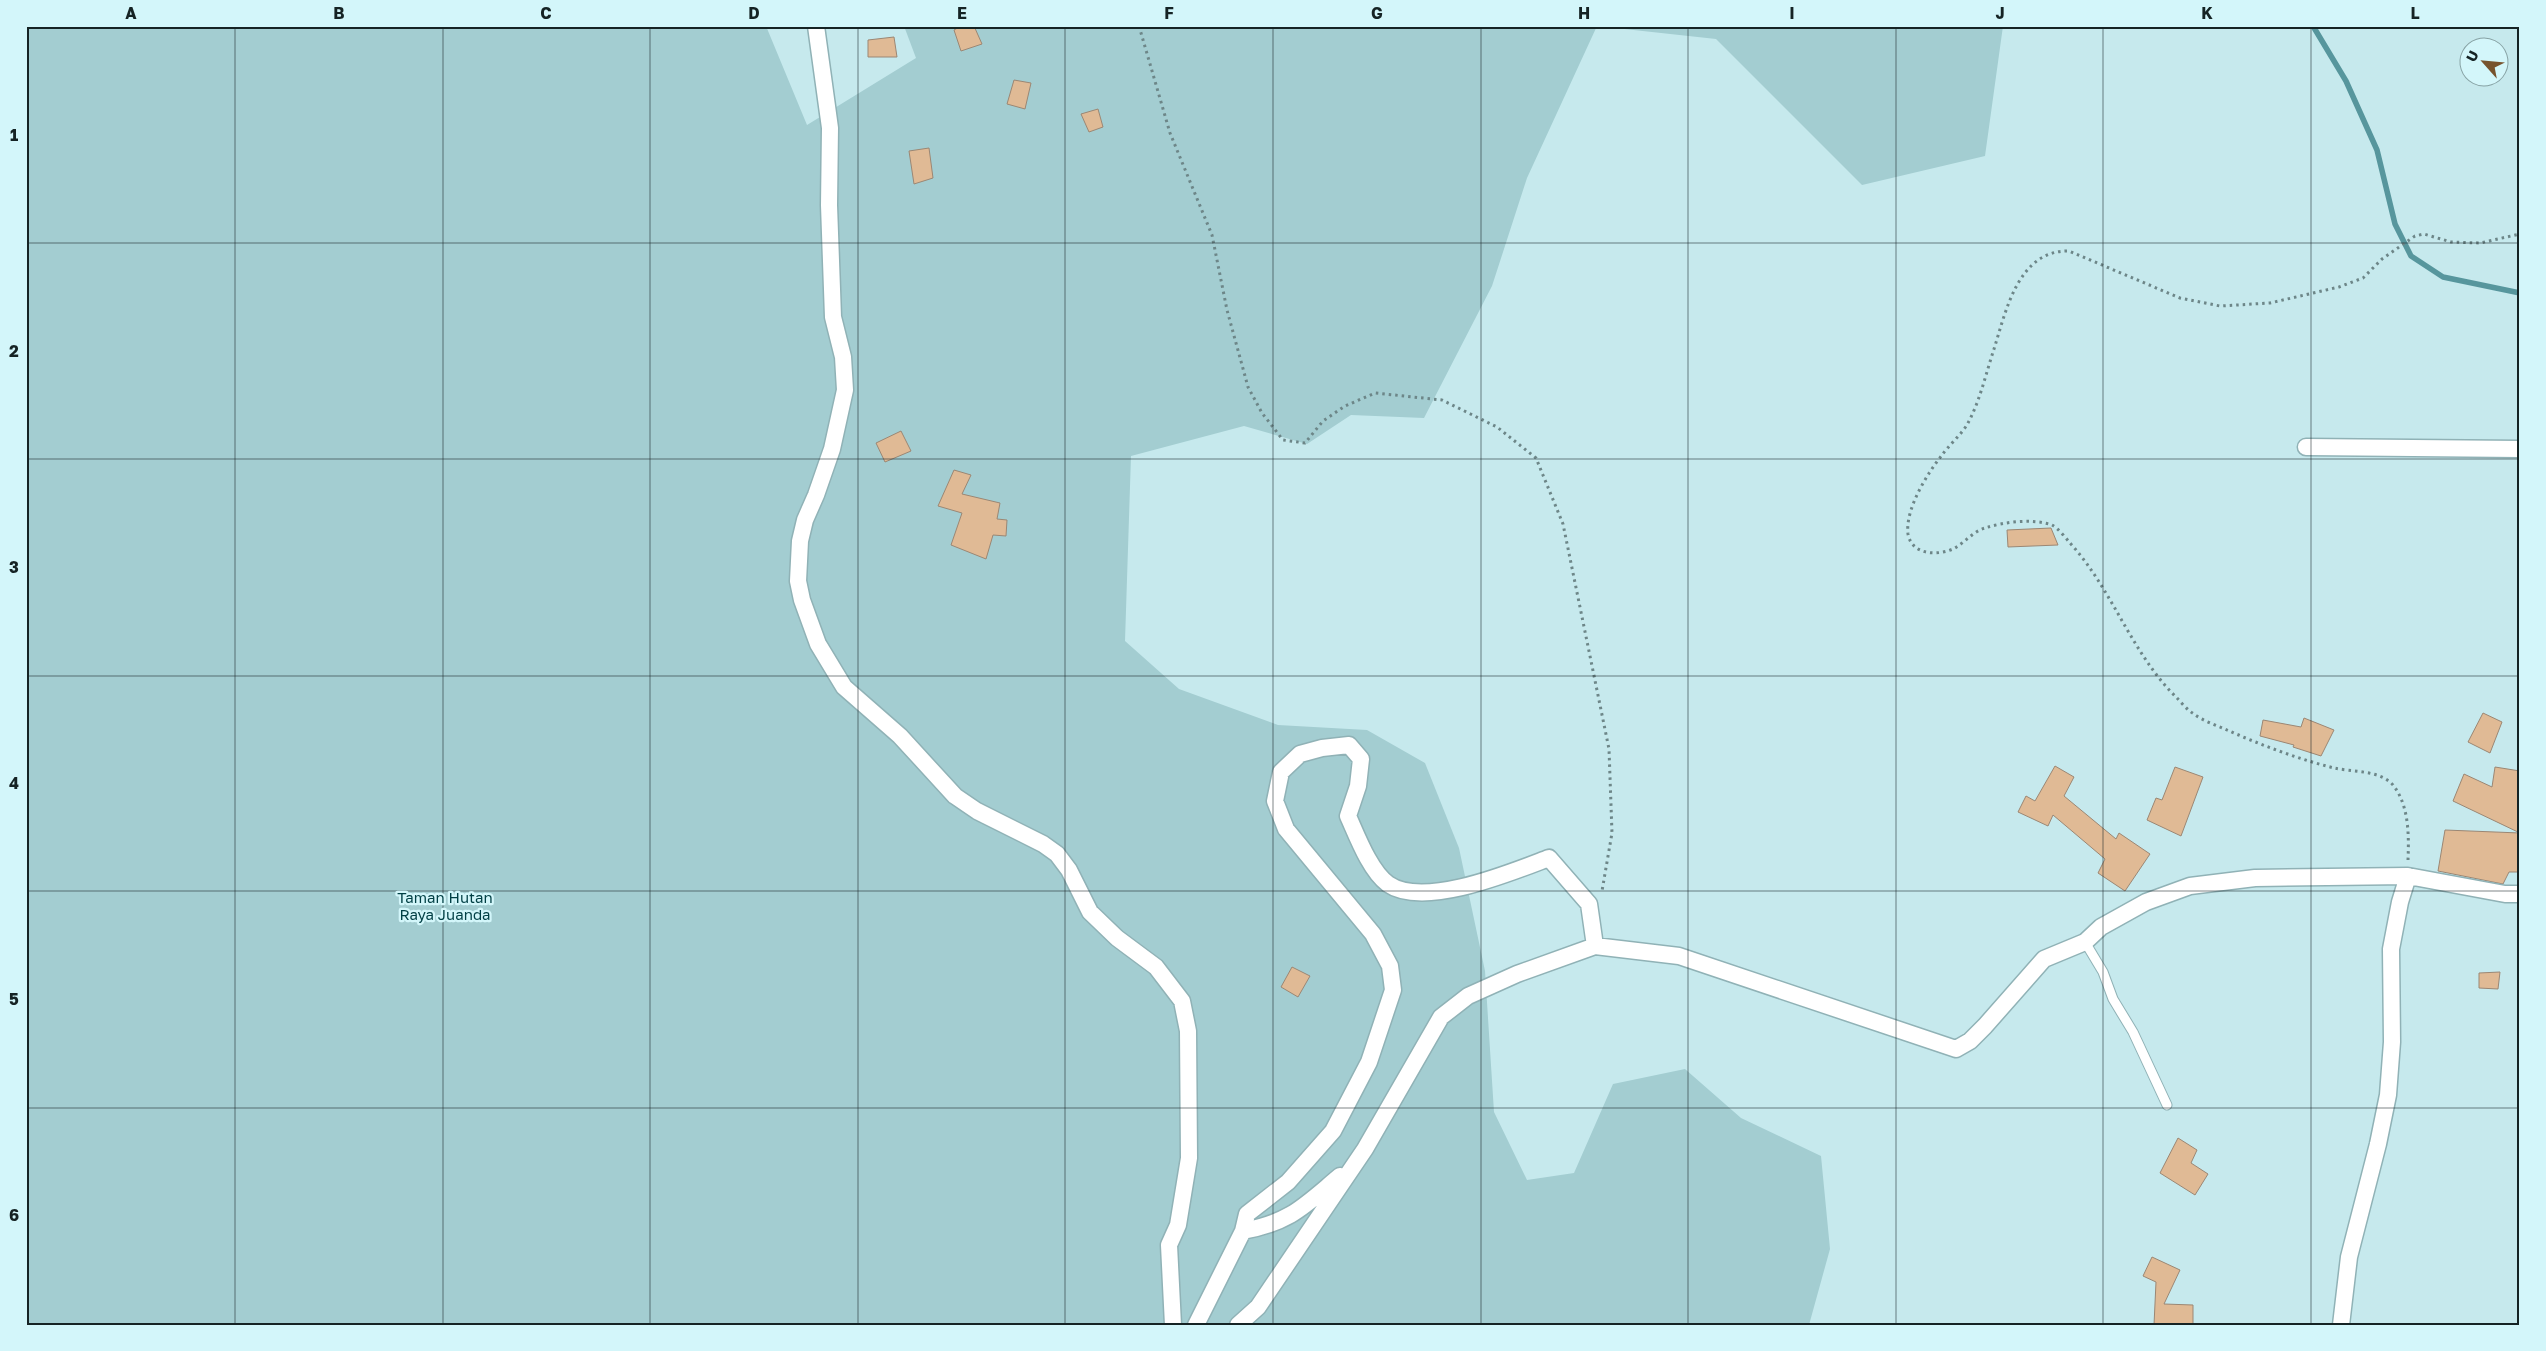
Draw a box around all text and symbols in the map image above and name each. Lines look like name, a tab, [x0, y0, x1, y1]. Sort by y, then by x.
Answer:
text: A	[125, 3, 137, 23]
text: B	[333, 3, 345, 23]
text: C	[540, 3, 552, 23]
text: D	[748, 3, 760, 23]
text: E	[957, 3, 967, 23]
text: F	[1164, 3, 1174, 23]
text: G	[1371, 3, 1383, 23]
text: H	[1578, 3, 1590, 23]
text: I	[1789, 3, 1795, 23]
text: J	[1995, 3, 2005, 23]
text: K	[2201, 3, 2213, 23]
text: L	[2410, 3, 2420, 23]
north arrow	[2458, 38, 2508, 88]
text: U	[2462, 47, 2482, 64]
text: 1	[10, 125, 18, 145]
text: 2	[9, 341, 19, 361]
text: 3	[9, 557, 19, 577]
text: 4	[9, 773, 19, 793]
park label: Taman Hutan Raya Juanda	[397, 888, 493, 923]
text: 5	[9, 989, 19, 1009]
text: 6	[9, 1205, 19, 1225]

